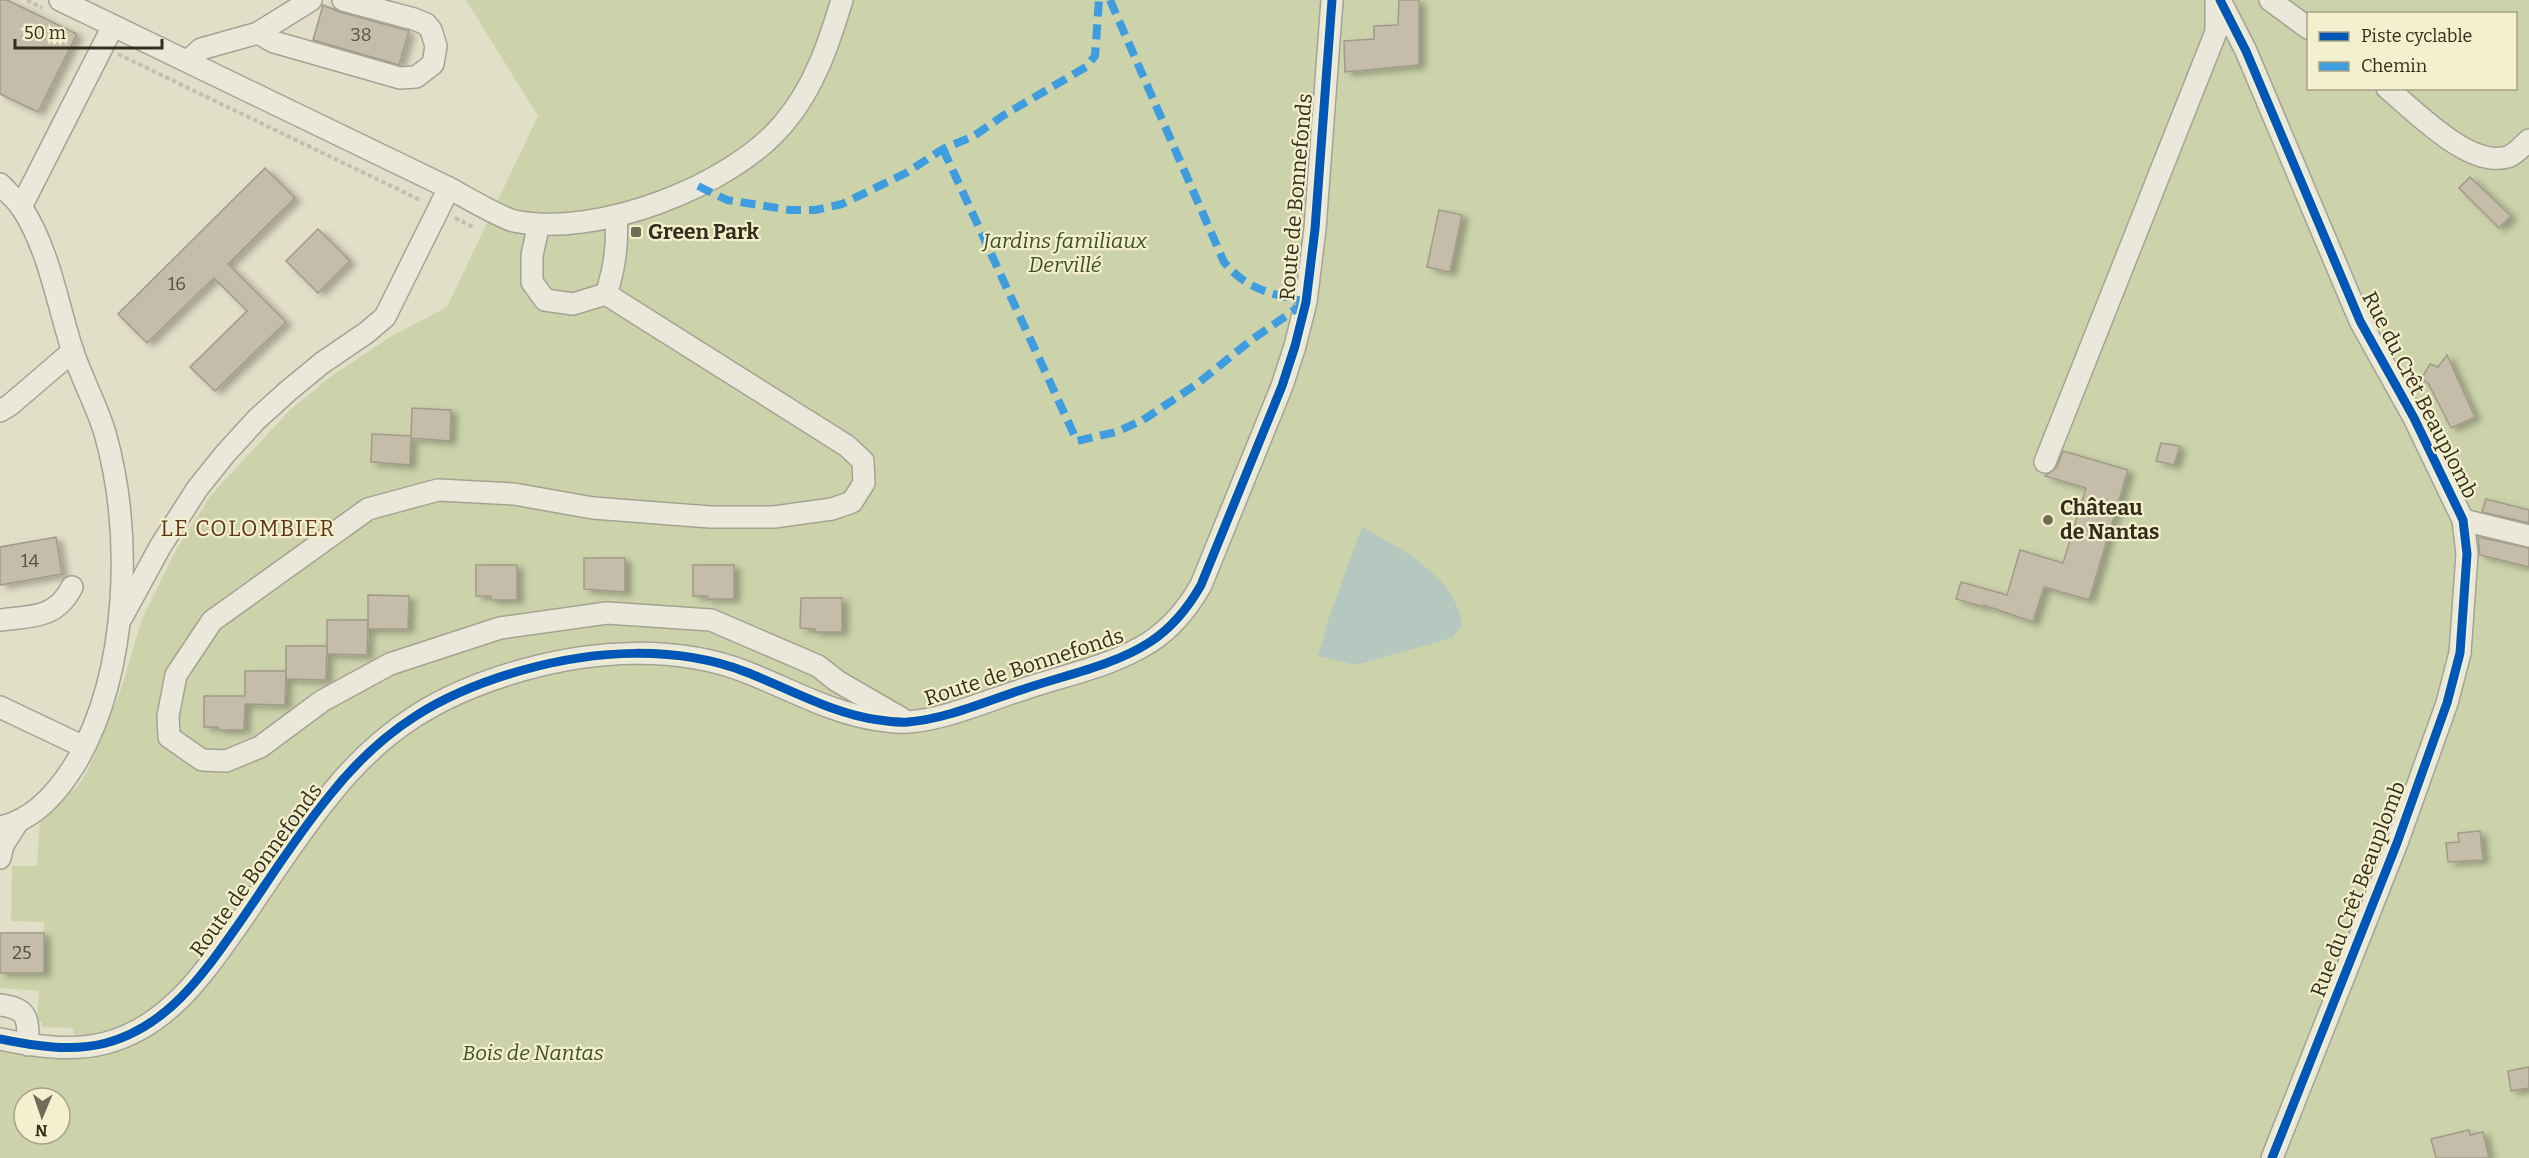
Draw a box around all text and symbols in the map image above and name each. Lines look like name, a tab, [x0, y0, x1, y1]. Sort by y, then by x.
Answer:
scale bar	[15, 12, 162, 50]
legend	[2307, 12, 2517, 90]
text: 50 m	[24, 22, 66, 44]
house number: 38	[350, 24, 372, 46]
text: Piste cyclable	[2361, 25, 2472, 47]
text: Chemin	[2361, 55, 2428, 77]
street label: Route de Bonnefonds	[1274, 92, 1318, 302]
place label: Green Park	[648, 219, 760, 245]
marker: Green Park	[629, 225, 643, 239]
park label: Jardins familiaux Dervillé	[981, 228, 1148, 278]
house number: 16	[168, 273, 186, 295]
street label: Rue du Crêt Beauplomb	[2356, 287, 2484, 503]
place label: Château de Nantas	[2060, 495, 2159, 545]
marker: Château de Nantas	[2041, 513, 2055, 527]
district label: LE COLOMBIER	[160, 515, 336, 542]
house number: 14	[21, 550, 39, 572]
street label: Route de Bonnefonds	[921, 622, 1127, 712]
street label: Rue du Crêt Beauplomb	[2305, 777, 2411, 1001]
street label: Route de Bonnefonds	[184, 778, 328, 962]
house number: 25	[12, 942, 32, 964]
park label: Bois de Nantas	[462, 1040, 604, 1066]
north arrow	[12, 1086, 72, 1146]
text: N	[35, 1121, 48, 1140]

